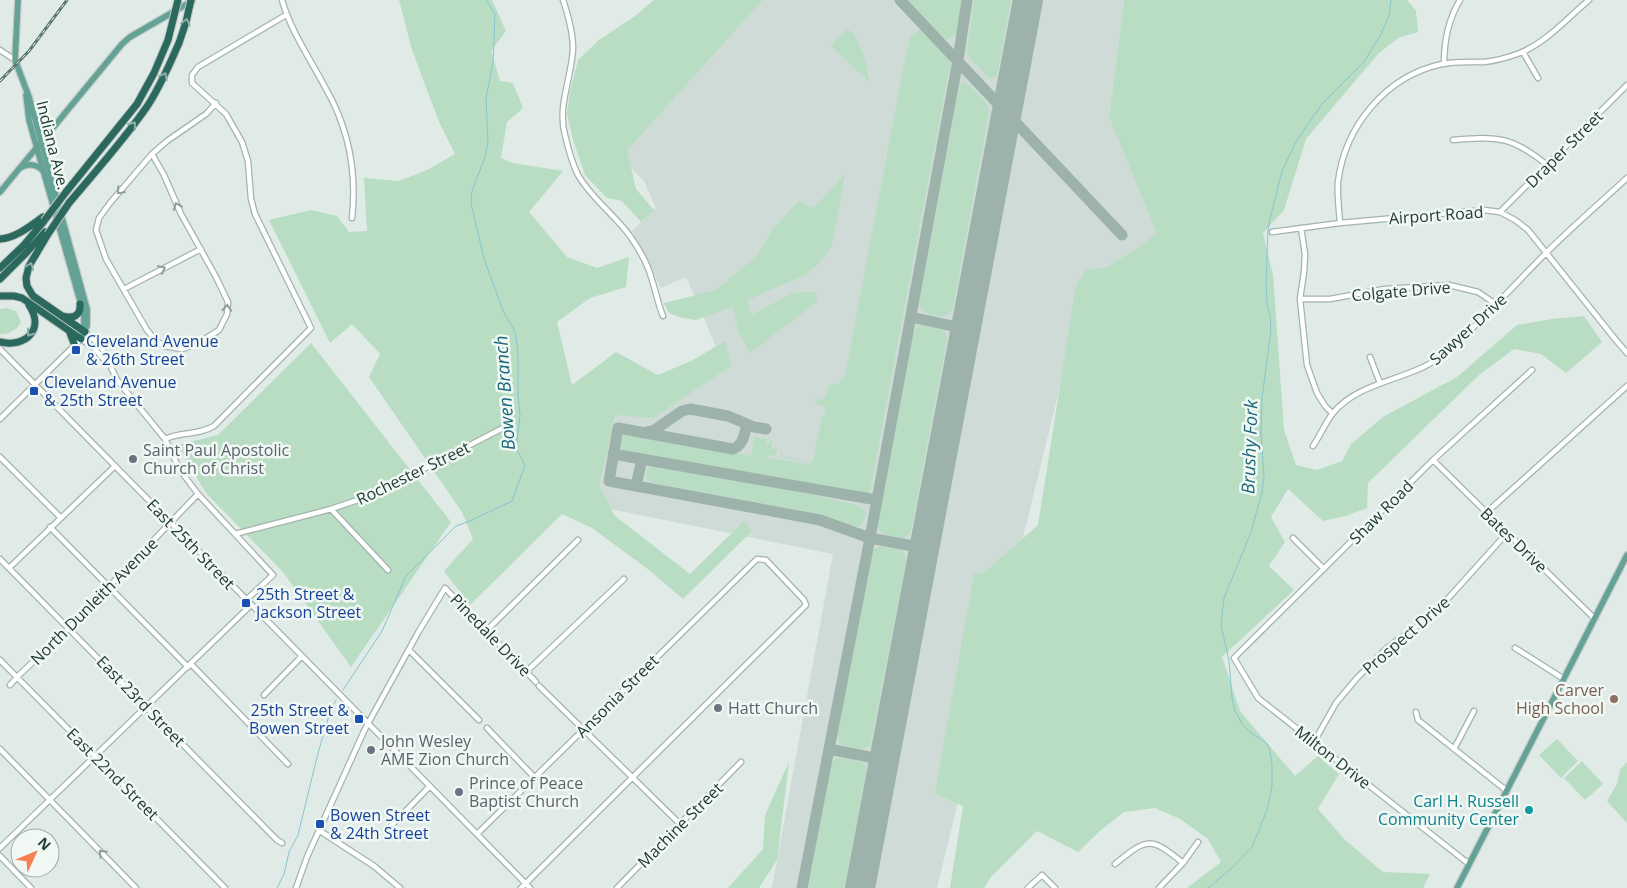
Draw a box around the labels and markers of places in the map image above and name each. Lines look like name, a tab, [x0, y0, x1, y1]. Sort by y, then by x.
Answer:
place label: Cleveland Avenue & 26th Street	[86, 330, 218, 370]
marker: Cleveland Avenue & 26th Street	[70, 344, 82, 356]
place label: Cleveland Avenue & 25th Street	[44, 371, 176, 411]
marker: Cleveland Avenue & 25th Street	[28, 385, 40, 397]
place label: Saint Paul Apostolic Church of Christ	[143, 439, 289, 479]
marker: Saint Paul Apostolic Church of Christ	[127, 453, 139, 465]
place label: 25th Street & Jackson Street	[254, 583, 361, 623]
marker: 25th Street & Jackson Street	[240, 597, 252, 609]
place label: Carver High School	[1516, 679, 1604, 719]
marker: Carver High School	[1608, 693, 1620, 705]
place label: Hatt Church	[728, 697, 818, 719]
place label: 25th Street & Bowen Street	[249, 699, 349, 739]
marker: Hatt Church	[712, 702, 724, 714]
marker: 25th Street & Bowen Street	[353, 713, 365, 725]
place label: John Wesley AME Zion Church	[379, 730, 509, 770]
marker: John Wesley AME Zion Church	[365, 744, 377, 756]
place label: Prince of Peace Baptist Church	[469, 772, 583, 812]
marker: Prince of Peace Baptist Church	[453, 786, 465, 798]
place label: Carl H. Russell Community Center	[1378, 790, 1519, 830]
place label: Bowen Street & 24th Street	[330, 804, 430, 844]
marker: Carl H. Russell Community Center	[1523, 804, 1535, 816]
marker: Bowen Street & 24th Street	[314, 818, 326, 830]

